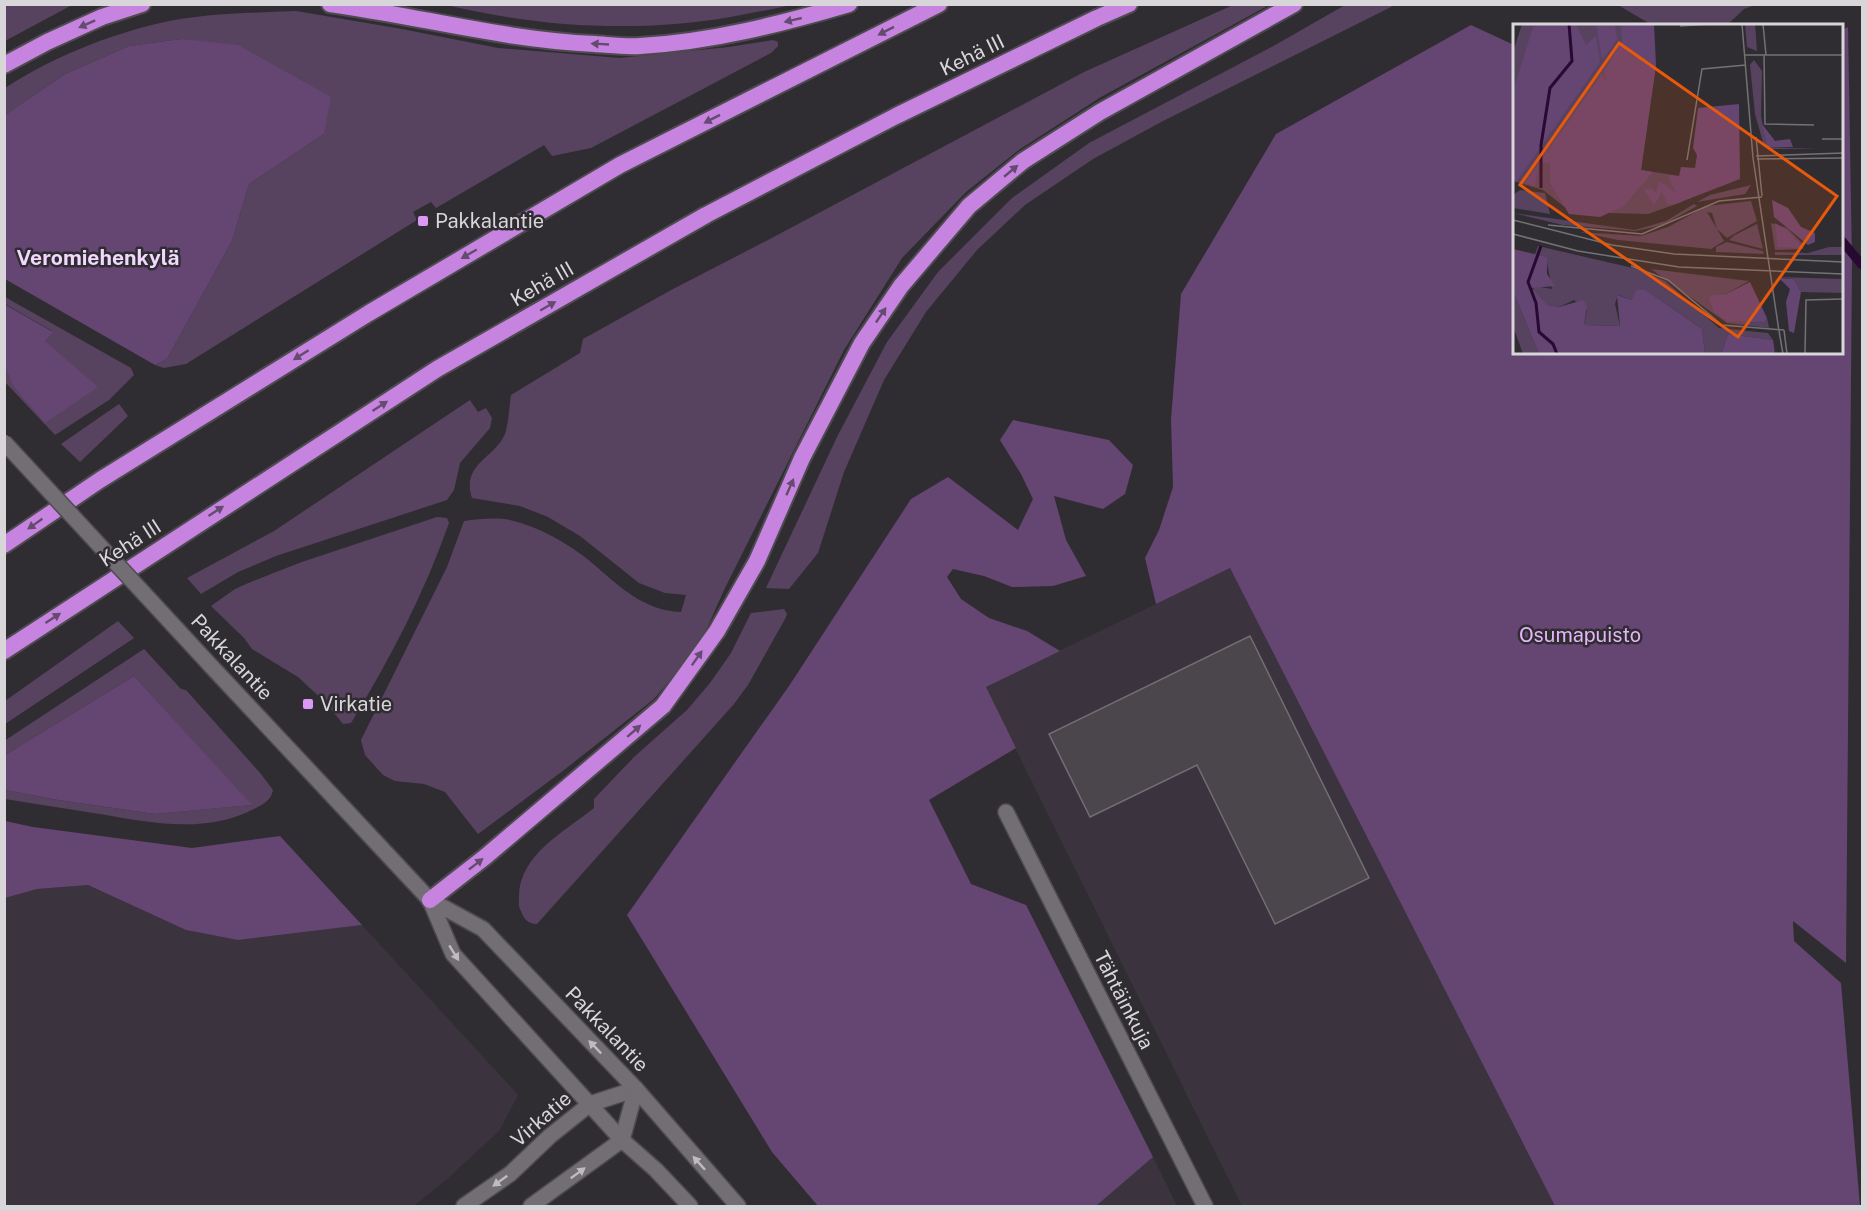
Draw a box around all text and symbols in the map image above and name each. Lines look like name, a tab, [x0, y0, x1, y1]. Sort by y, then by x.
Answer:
one-way arrow	[783, 15, 802, 25]
one-way arrow	[79, 19, 96, 28]
inset map	[1513, 24, 1843, 354]
one-way arrow	[878, 26, 895, 36]
street label: Kehä III	[936, 29, 1008, 81]
one-way arrow	[591, 40, 610, 49]
one-way arrow	[704, 114, 721, 123]
one-way arrow	[1003, 165, 1018, 178]
place label: Pakkalantie	[435, 209, 544, 233]
marker: Pakkalantie	[416, 214, 430, 228]
district label: Veromiehenkylä	[17, 245, 180, 270]
one-way arrow	[460, 249, 477, 259]
street label: Kehä III	[506, 256, 578, 312]
one-way arrow	[539, 301, 556, 311]
one-way arrow	[875, 308, 887, 324]
one-way arrow	[293, 349, 309, 360]
one-way arrow	[372, 400, 388, 411]
one-way arrow	[785, 478, 795, 496]
one-way arrow	[208, 506, 225, 517]
street label: Kehä III	[95, 514, 165, 572]
one-way arrow	[27, 518, 43, 529]
street label: Pakkalantie	[186, 609, 278, 705]
one-way arrow	[45, 613, 61, 624]
park label: Osumapuisto	[1519, 623, 1641, 647]
one-way arrow	[691, 651, 703, 667]
place label: Virkatie	[320, 692, 392, 716]
marker: Virkatie	[301, 697, 315, 711]
one-way arrow	[626, 724, 642, 737]
one-way arrow	[468, 857, 484, 870]
one-way arrow	[449, 944, 460, 961]
street label: Tähtäinkuja	[1089, 947, 1159, 1053]
street label: Pakkalantie	[560, 981, 654, 1077]
one-way arrow	[589, 1040, 603, 1054]
street label: Virkatie	[506, 1086, 576, 1152]
one-way arrow	[693, 1156, 706, 1171]
one-way arrow	[570, 1167, 586, 1179]
one-way arrow	[493, 1174, 508, 1186]

